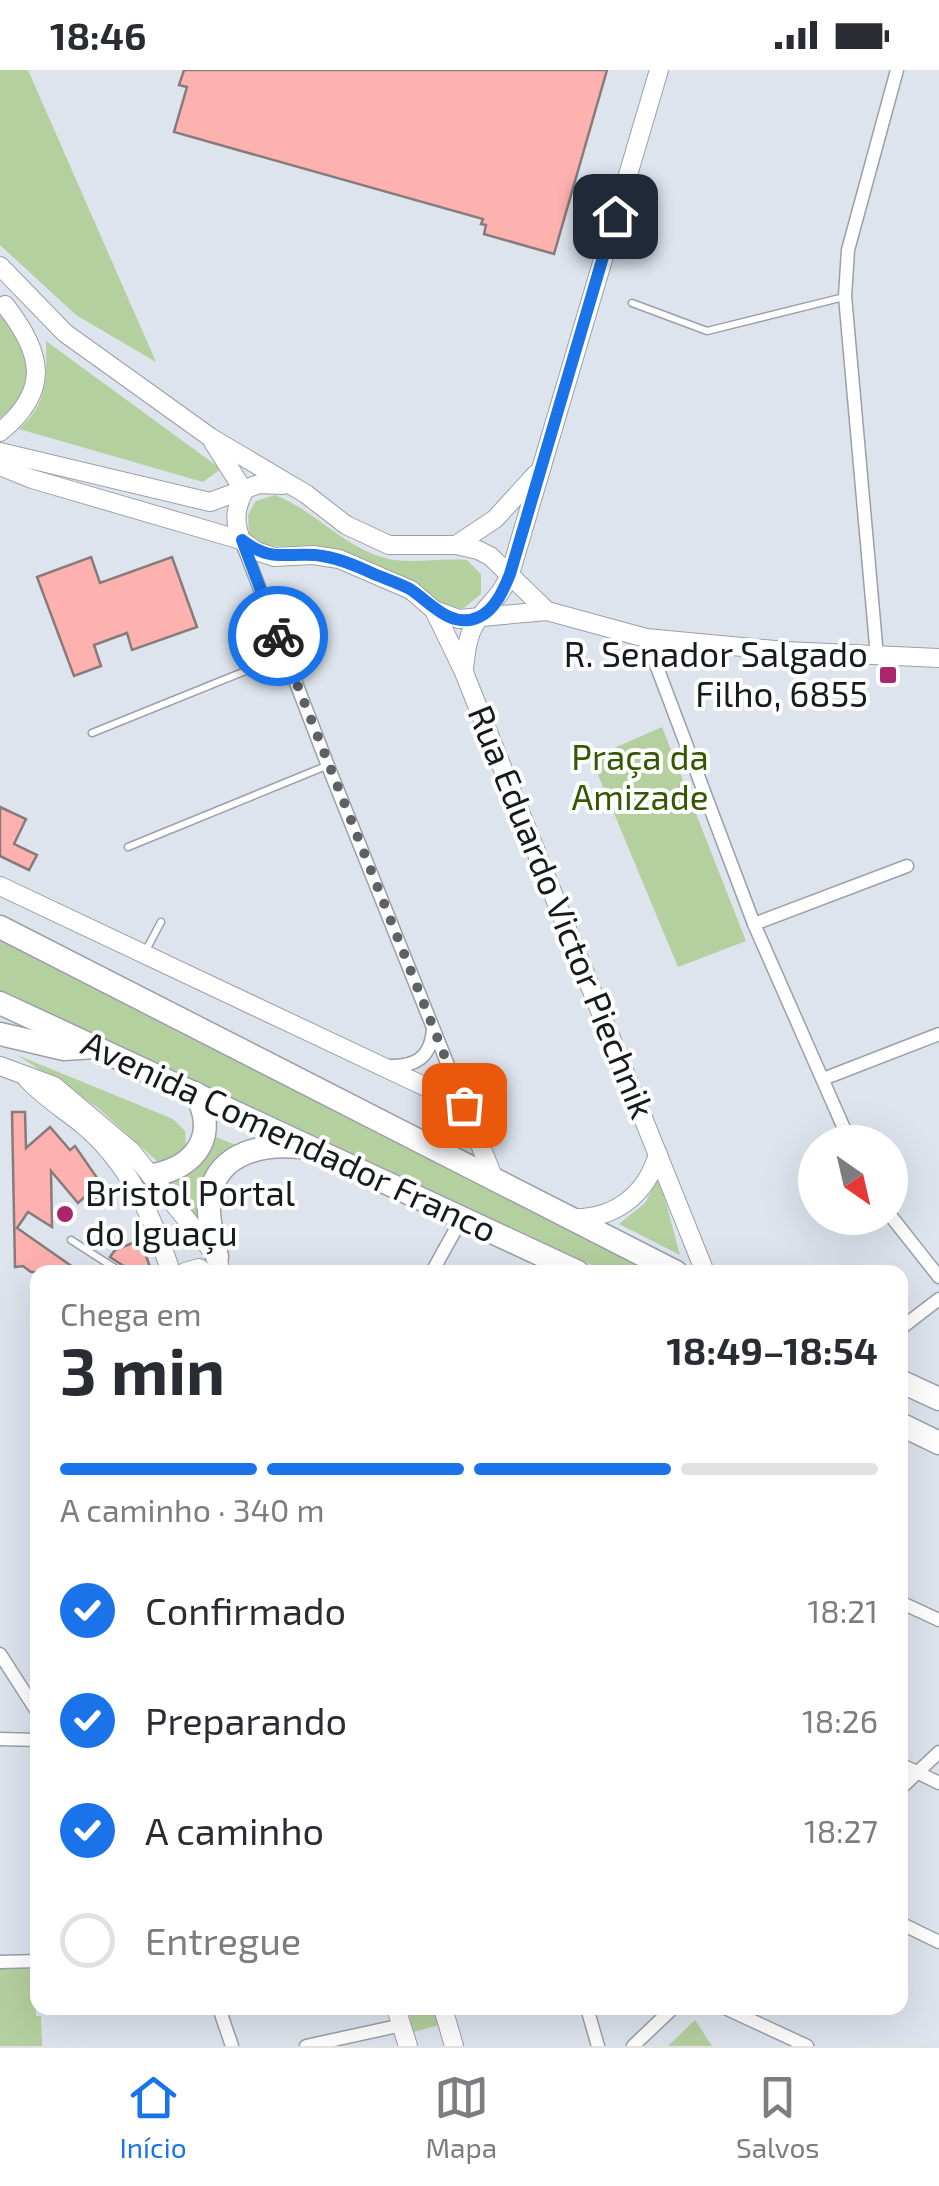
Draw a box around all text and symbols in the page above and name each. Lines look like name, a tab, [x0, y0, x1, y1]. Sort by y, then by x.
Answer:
text: 18:46	[50, 12, 146, 58]
pin	[573, 174, 658, 259]
icon: home	[588, 189, 643, 244]
courier	[228, 586, 328, 686]
icon: bike	[251, 609, 306, 664]
place label: R. Senador Salgado Filho, 6855	[564, 632, 868, 714]
marker: R. Senador Salgado Filho, 6855	[877, 664, 899, 686]
street label: Rua Eduardo Victor Piechnik	[461, 699, 665, 1124]
park label: Praça da Amizade	[571, 735, 709, 817]
street label: Avenida Comendador Franco	[76, 1020, 504, 1250]
pin	[422, 1063, 507, 1148]
icon: bag	[437, 1078, 492, 1133]
north arrow	[798, 1125, 908, 1235]
map controls	[798, 1125, 908, 1235]
place label: Bristol Portal do Iguaçu	[85, 1171, 296, 1255]
marker: Bristol Portal do Iguaçu	[54, 1203, 76, 1225]
text: Chega em	[60, 1294, 202, 1332]
text: 18:49–18:54	[666, 1327, 878, 1373]
text: 3 min	[60, 1330, 225, 1408]
text: A caminho · 340 m	[60, 1490, 325, 1528]
icon: check	[60, 1583, 115, 1638]
text: Confirmado	[145, 1587, 346, 1633]
text: 18:21	[808, 1591, 878, 1629]
icon: check	[60, 1693, 115, 1748]
text: Preparando	[145, 1697, 347, 1743]
text: 18:26	[802, 1701, 878, 1739]
icon: check	[60, 1803, 115, 1858]
text: A caminho	[145, 1807, 324, 1853]
text: 18:27	[804, 1811, 878, 1849]
text: Entregue	[145, 1917, 301, 1963]
tab: Início	[119, 2070, 187, 2164]
tab: Mapa	[425, 2070, 497, 2164]
tab: Salvos	[736, 2070, 820, 2164]

